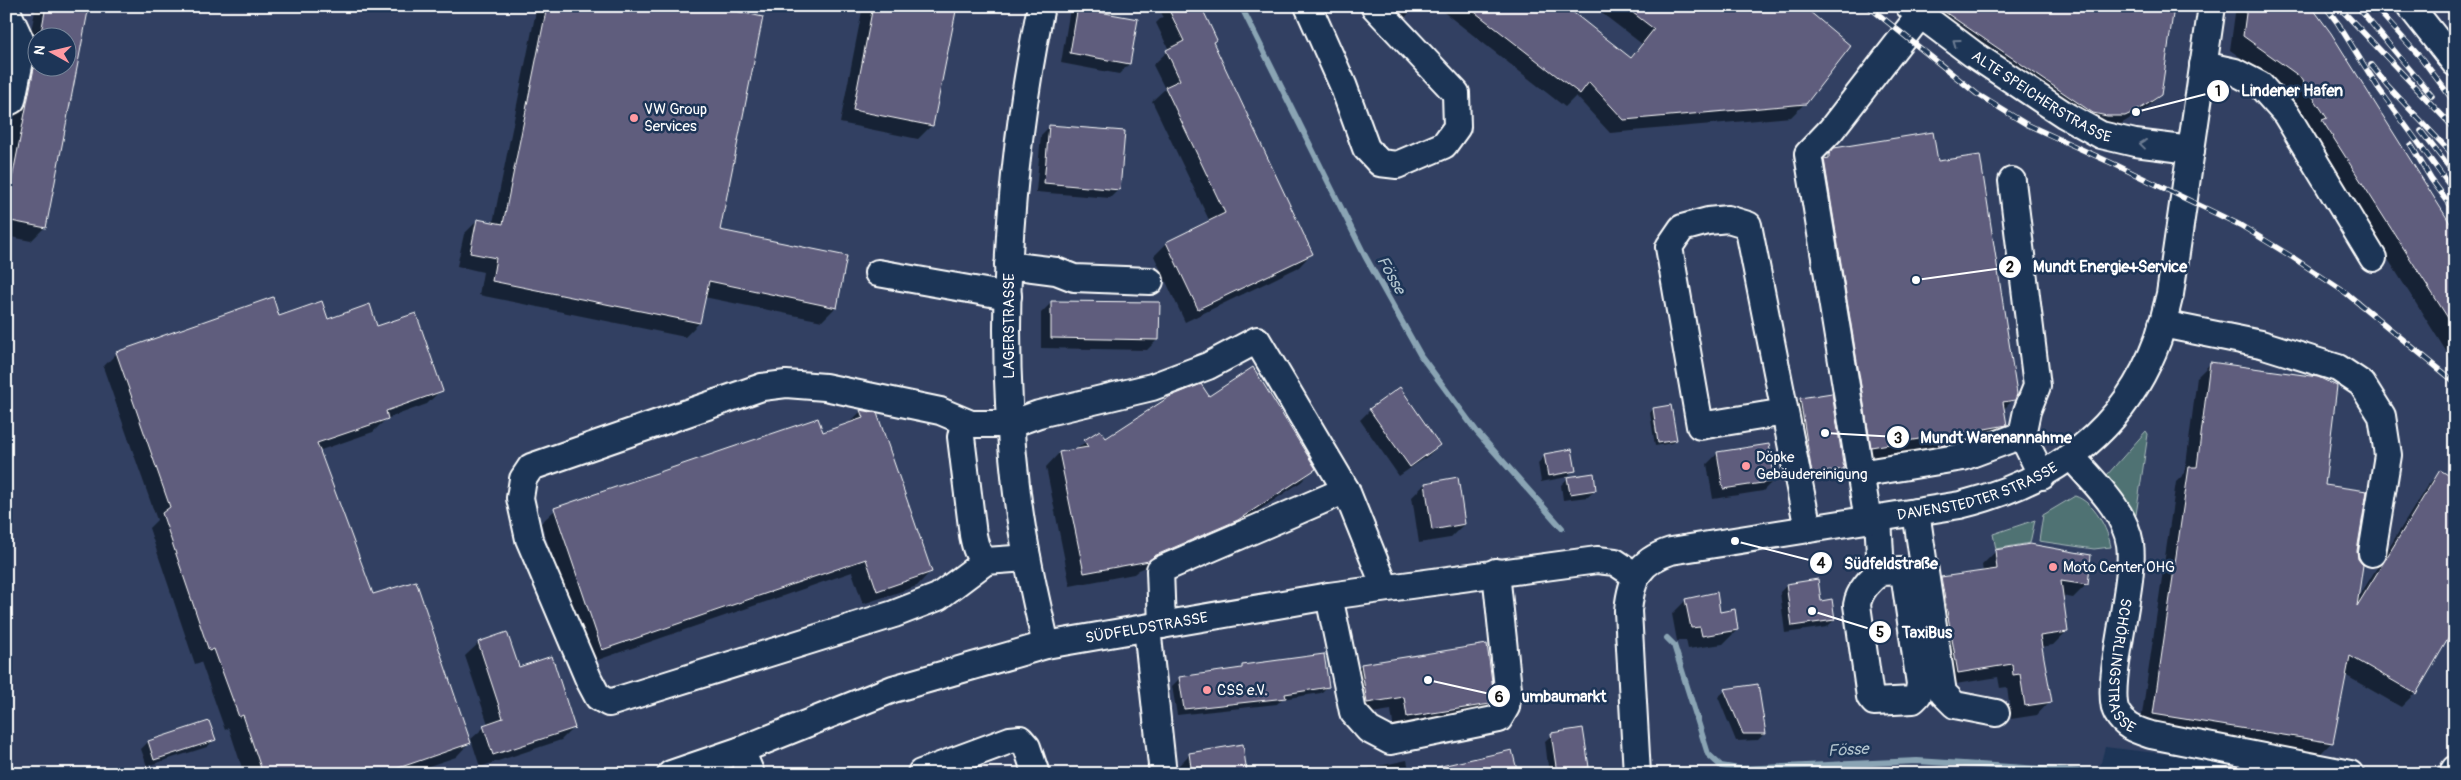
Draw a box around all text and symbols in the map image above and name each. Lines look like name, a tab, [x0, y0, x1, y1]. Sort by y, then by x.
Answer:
north arrow	[28, 28, 78, 78]
one-way arrow	[1953, 39, 1962, 47]
text: N	[31, 44, 49, 56]
street label: ALTE SPEICHERSTRASSE	[1968, 46, 2113, 147]
callout: Lindener Hafen	[2206, 75, 2353, 106]
text: Lindener Hafen	[2241, 81, 2343, 101]
text: 1	[2215, 82, 2221, 101]
place label: VW Group Services	[644, 100, 707, 136]
marker: VW Group Services	[628, 112, 640, 124]
one-way arrow	[2138, 139, 2147, 149]
callout: Mundt Energie+Service	[1998, 251, 2197, 282]
water label: Fösse	[1372, 252, 1411, 299]
text: Mundt Energie+Service	[2033, 257, 2188, 277]
text: 2	[2006, 258, 2014, 277]
street label: LAGERSTRASSE	[1000, 273, 1019, 379]
callout: Mundt Warenannahme	[1885, 422, 2082, 453]
text: Mundt Warenannahme	[1920, 428, 2073, 448]
text: 3	[1894, 429, 1902, 448]
place label: Döpke Gebäudereinigung	[1756, 448, 1868, 484]
street label: DAVENSTEDTER STRASSE	[1896, 458, 2061, 524]
marker: Döpke Gebäudereinigung	[1740, 460, 1752, 472]
callout: Südfeldstraße	[1809, 548, 1948, 579]
text: 4	[1817, 554, 1826, 573]
text: Südfeldstraße	[1844, 554, 1939, 574]
place label: Moto Center OHG	[2063, 558, 2175, 577]
marker: Moto Center OHG	[2047, 561, 2059, 573]
street label: SCHÖRLINGSTRASSE	[2104, 597, 2139, 737]
street label: SÜDFELDSTRASSE	[1084, 608, 1209, 648]
callout: TaxiBus	[1867, 616, 1963, 647]
text: 5	[1876, 623, 1884, 642]
text: TaxiBus	[1901, 623, 1953, 643]
place label: CSS e.V.	[1217, 681, 1268, 700]
callout: umbaumarkt	[1486, 681, 1616, 712]
marker: CSS e.V.	[1201, 684, 1213, 696]
text: umbaumarkt	[1522, 687, 1607, 707]
text: 6	[1495, 688, 1504, 707]
water label: Fösse	[1827, 739, 1871, 761]

